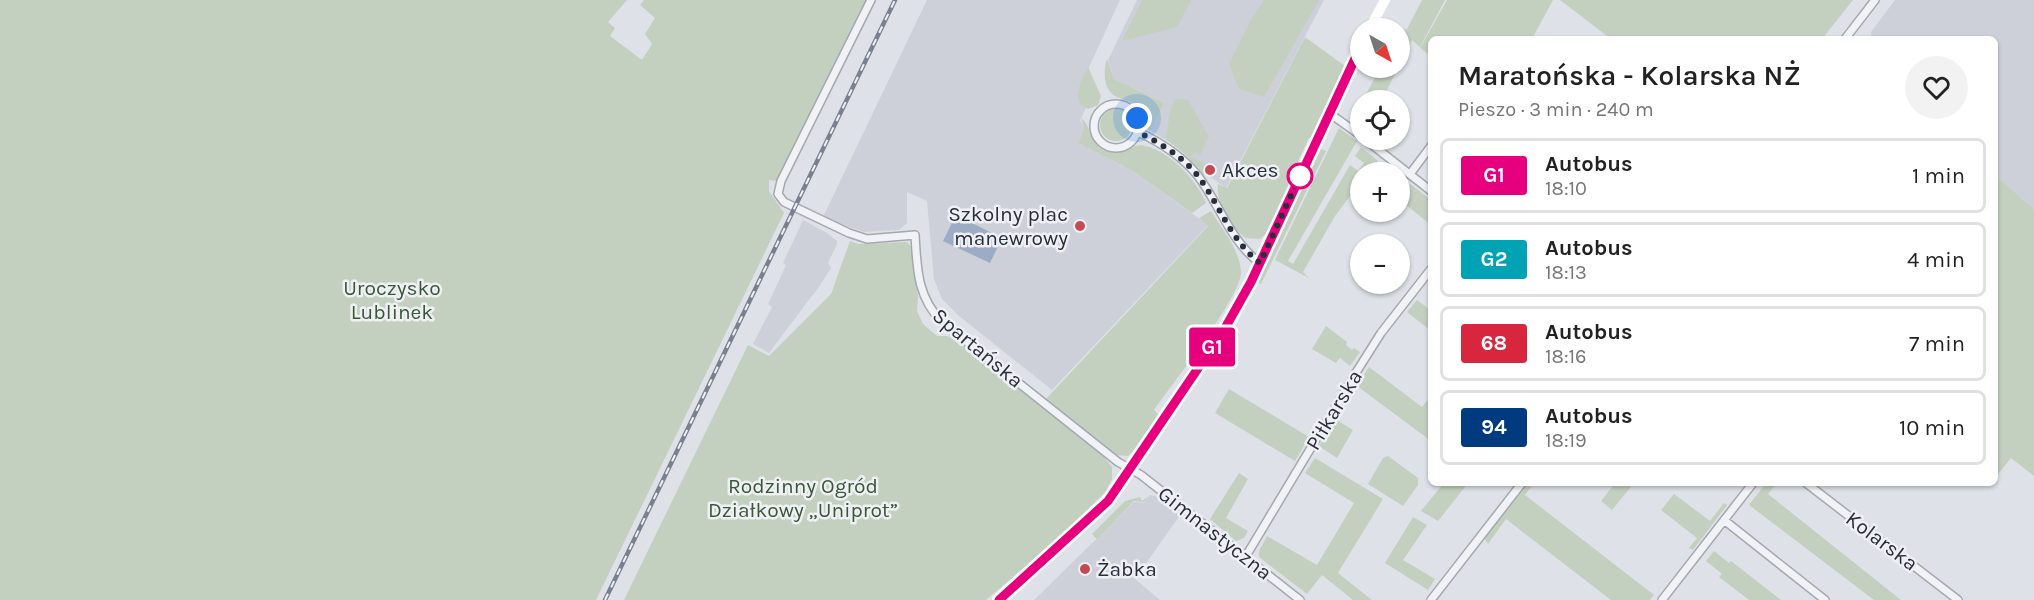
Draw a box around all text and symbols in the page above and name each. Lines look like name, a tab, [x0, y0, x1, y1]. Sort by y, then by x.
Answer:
north arrow	[1350, 18, 1410, 78]
map controls	[1350, 18, 1410, 294]
button: heart	[1905, 56, 1968, 119]
text: Maratońska - Kolarska NŻ	[1458, 59, 1801, 92]
button: locate	[1350, 90, 1410, 150]
text: Pieszo · 3 min · 240 m	[1458, 98, 1654, 121]
your location	[1122, 103, 1152, 133]
text: Autobus	[1545, 151, 1633, 177]
place label: Akces	[1222, 158, 1279, 182]
button: +	[1350, 162, 1410, 222]
marker: Akces	[1203, 163, 1217, 177]
unlabelled marker	[1287, 163, 1313, 189]
text: G1	[1483, 163, 1505, 187]
text: 1 min	[1912, 163, 1965, 189]
text: 18:10	[1545, 177, 1587, 200]
place label: Szkolny plac manewrowy	[948, 202, 1068, 250]
marker: Szkolny plac manewrowy	[1073, 219, 1087, 233]
button: −	[1350, 234, 1410, 294]
text: Autobus	[1545, 235, 1633, 261]
text: G2	[1481, 247, 1507, 271]
text: 4 min	[1907, 247, 1965, 273]
text: 18:13	[1545, 261, 1587, 284]
park label: Uroczysko Lublinek	[343, 276, 441, 324]
street label: Spartańska	[928, 303, 1028, 393]
text: Autobus	[1545, 319, 1633, 345]
line badge: G1	[1185, 328, 1239, 366]
text: 68	[1481, 331, 1507, 355]
text: 7 min	[1909, 331, 1965, 357]
text: G1	[1201, 335, 1223, 359]
text: 18:16	[1545, 345, 1587, 368]
street label: Piłkarska	[1301, 366, 1367, 454]
text: Autobus	[1545, 403, 1633, 429]
text: 94	[1481, 415, 1507, 439]
text: 10 min	[1899, 415, 1965, 441]
text: 18:19	[1545, 429, 1587, 452]
park label: Rodzinny Ogród Działkowy „Uniprot”	[708, 474, 898, 522]
street label: Gimnastyczna	[1153, 481, 1277, 585]
street label: Kolarska	[1841, 506, 1923, 576]
place label: Żabka	[1097, 557, 1157, 581]
marker: Żabka	[1078, 562, 1092, 576]

